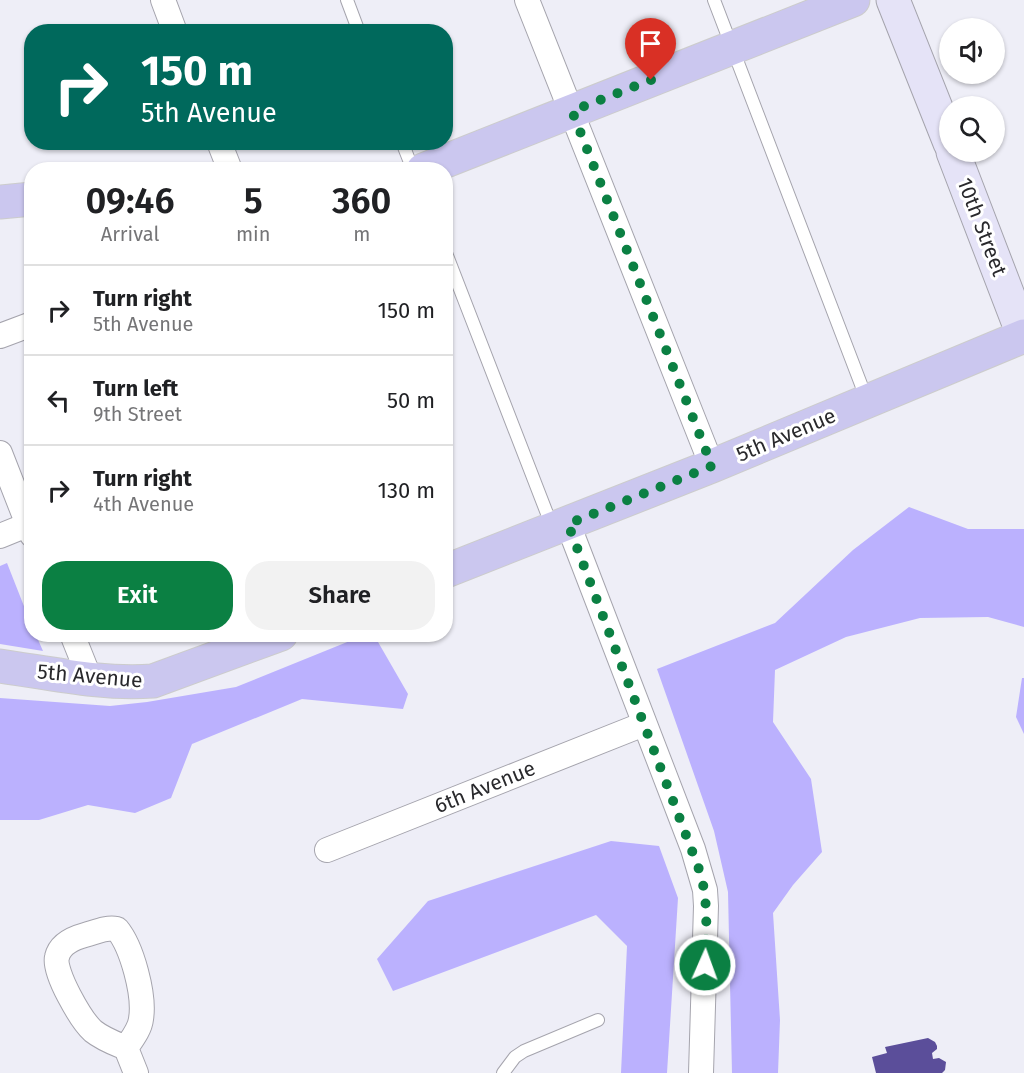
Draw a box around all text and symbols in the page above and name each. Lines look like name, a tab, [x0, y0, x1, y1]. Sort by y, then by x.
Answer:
pin	[625, 18, 676, 80]
map controls	[939, 18, 1005, 162]
button: sound	[939, 18, 1005, 84]
icon: arrive	[634, 27, 667, 60]
text: 150 m	[141, 46, 253, 96]
icon: right	[42, 48, 120, 126]
button: search	[939, 96, 1005, 162]
text: 5th Avenue	[141, 97, 277, 129]
street label: 10th Street	[951, 174, 1013, 280]
text: 09:46	[86, 179, 174, 223]
text: 5	[244, 179, 263, 223]
text: 360	[332, 179, 391, 223]
text: Arrival	[101, 222, 159, 246]
text: min	[236, 222, 270, 246]
text: m	[353, 222, 370, 246]
text: Turn right	[93, 285, 192, 312]
icon: right	[42, 294, 75, 327]
text: 150 m	[377, 297, 435, 324]
text: 5th Avenue	[93, 312, 194, 336]
text: Turn left	[93, 375, 178, 402]
icon: left	[42, 384, 75, 417]
text: 50 m	[387, 387, 435, 414]
text: 9th Street	[93, 402, 182, 426]
street label: 5th Avenue	[732, 402, 840, 468]
text: Turn right	[93, 465, 192, 492]
icon: right	[42, 474, 75, 507]
text: 130 m	[378, 477, 435, 504]
text: 4th Avenue	[93, 492, 194, 516]
button: Exit	[42, 561, 233, 630]
button: Share	[245, 561, 435, 630]
street label: 5th Avenue	[36, 658, 144, 694]
street label: 6th Avenue	[431, 755, 539, 819]
position arrow	[673, 933, 737, 997]

